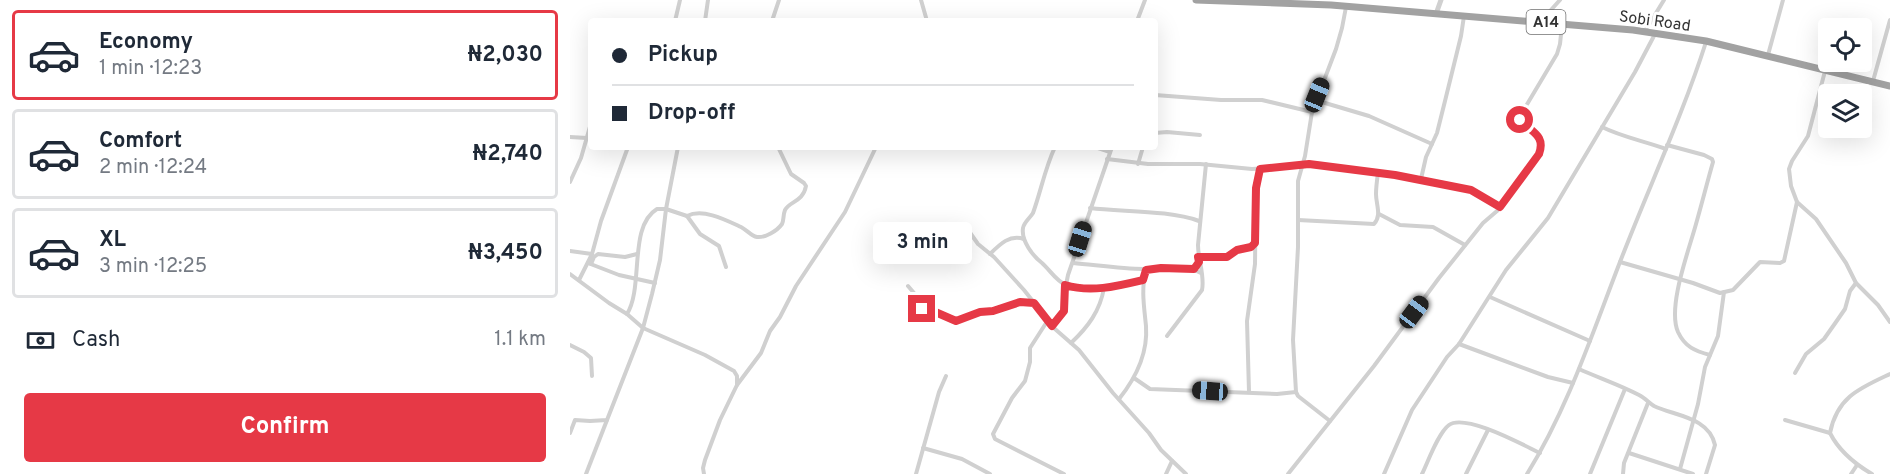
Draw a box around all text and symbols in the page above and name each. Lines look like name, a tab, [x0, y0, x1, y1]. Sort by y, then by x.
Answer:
street label: Sobi Road	[1618, 7, 1692, 37]
road number: A14	[1526, 10, 1566, 34]
map controls	[1818, 18, 1872, 138]
button: locate	[1818, 18, 1872, 72]
icon: car	[27, 28, 81, 82]
text: Economy	[99, 29, 193, 56]
text: ₦2,030	[468, 42, 543, 69]
text: Pickup	[648, 42, 718, 69]
text: 1 min · 12:23	[99, 56, 202, 82]
car	[1302, 75, 1332, 115]
button: layers	[1818, 84, 1872, 138]
text: Drop-off	[648, 100, 735, 127]
route start	[1506, 106, 1533, 133]
icon: car	[27, 127, 81, 181]
text: Comfort	[99, 128, 182, 155]
text: ₦2,740	[473, 141, 543, 168]
text: 2 min · 12:24	[99, 155, 207, 181]
car	[1066, 219, 1094, 259]
callout: 3 min	[872, 222, 971, 264]
icon: car	[27, 226, 81, 280]
text: XL	[99, 227, 126, 254]
text: 3 min	[896, 230, 949, 256]
text: ₦3,450	[468, 240, 543, 267]
text: 3 min · 12:25	[99, 254, 207, 280]
car	[1396, 292, 1432, 332]
route end	[908, 295, 935, 322]
icon: cash	[24, 324, 57, 357]
text: Cash	[72, 327, 121, 354]
text: 1.1 km	[494, 327, 546, 353]
car	[1191, 381, 1229, 401]
button: Confirm	[24, 393, 546, 462]

